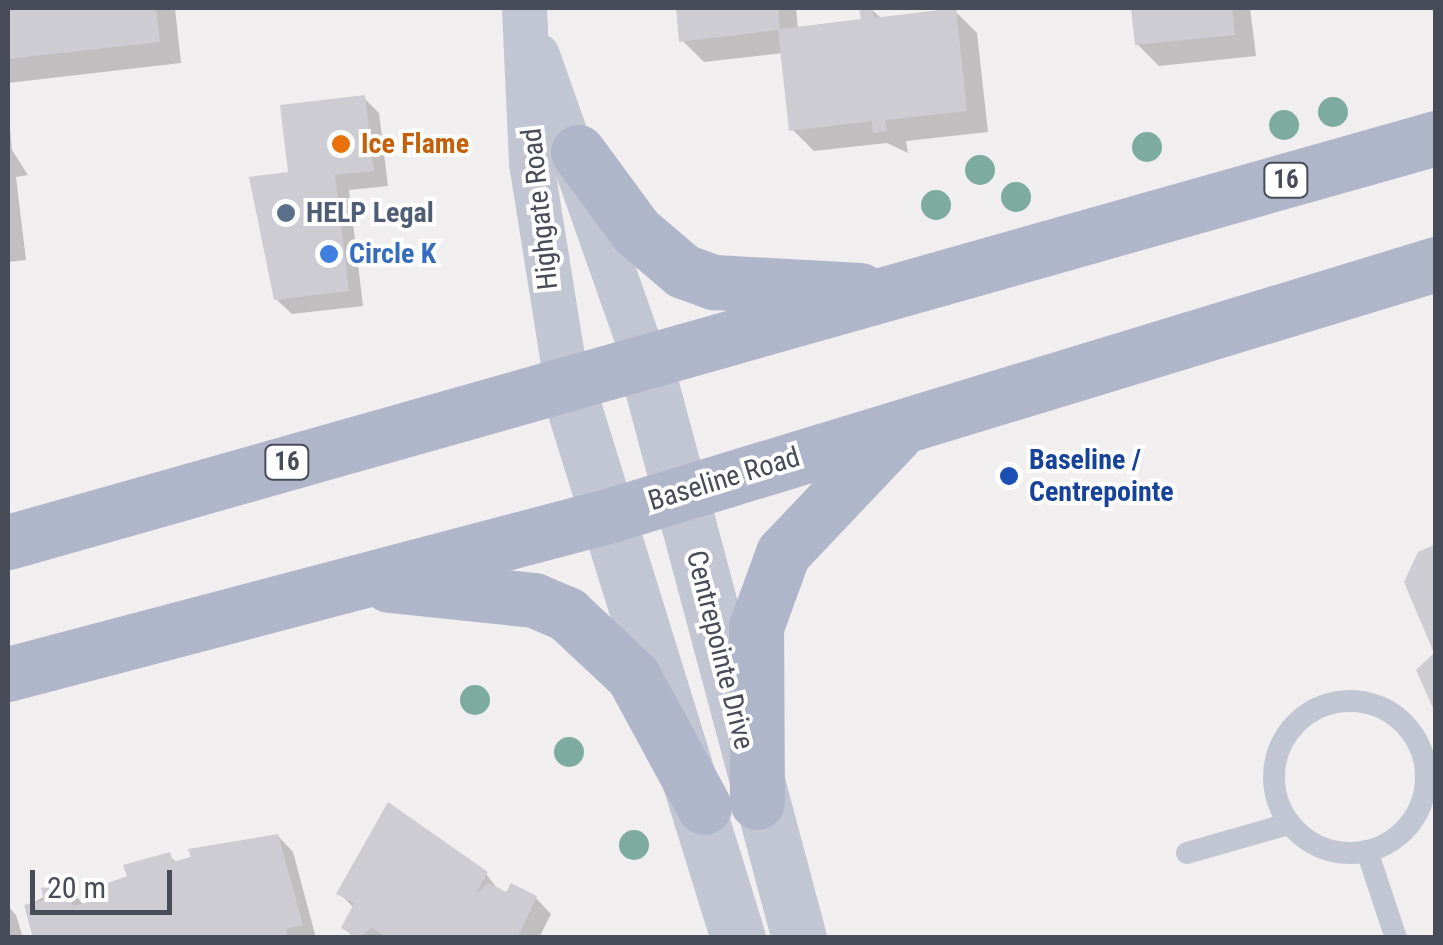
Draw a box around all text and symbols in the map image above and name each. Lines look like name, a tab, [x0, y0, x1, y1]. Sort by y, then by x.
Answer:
street label: Highgate Road	[515, 126, 565, 292]
place label: Ice Flame	[361, 127, 469, 161]
marker: Ice Flame	[330, 133, 352, 155]
road number: 16	[1261, 160, 1311, 200]
place label: HELP Legal	[306, 196, 434, 230]
marker: HELP Legal	[275, 202, 297, 224]
place label: Circle K	[349, 237, 436, 271]
marker: Circle K	[318, 243, 340, 265]
street label: Baseline Road	[644, 440, 804, 518]
road number: 16	[262, 442, 312, 482]
place label: Baseline / Centrepointe	[1029, 443, 1174, 509]
marker: Baseline / Centrepointe	[998, 465, 1020, 487]
street label: Centrepointe Drive	[679, 547, 761, 753]
scale bar	[35, 850, 178, 912]
text: 20 m	[47, 870, 106, 905]

